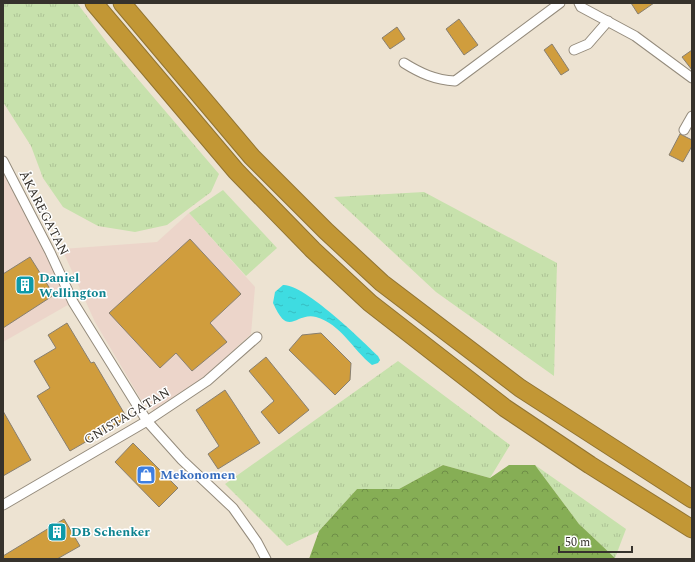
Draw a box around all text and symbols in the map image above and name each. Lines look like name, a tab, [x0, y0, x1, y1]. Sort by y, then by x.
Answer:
street label: ÅKAREGATAN	[14, 167, 74, 259]
place label: Daniel Wellington	[39, 268, 107, 303]
building icon: Daniel Wellington	[14, 274, 36, 296]
street label: GNISTAGATAN	[80, 382, 174, 450]
shop icon: Mekonomen	[135, 464, 157, 486]
place label: Mekonomen	[160, 465, 235, 485]
building icon: DB Schenker	[46, 521, 68, 543]
place label: DB Schenker	[71, 522, 150, 542]
scale bar	[559, 528, 632, 554]
text: 50 m	[565, 533, 590, 552]

